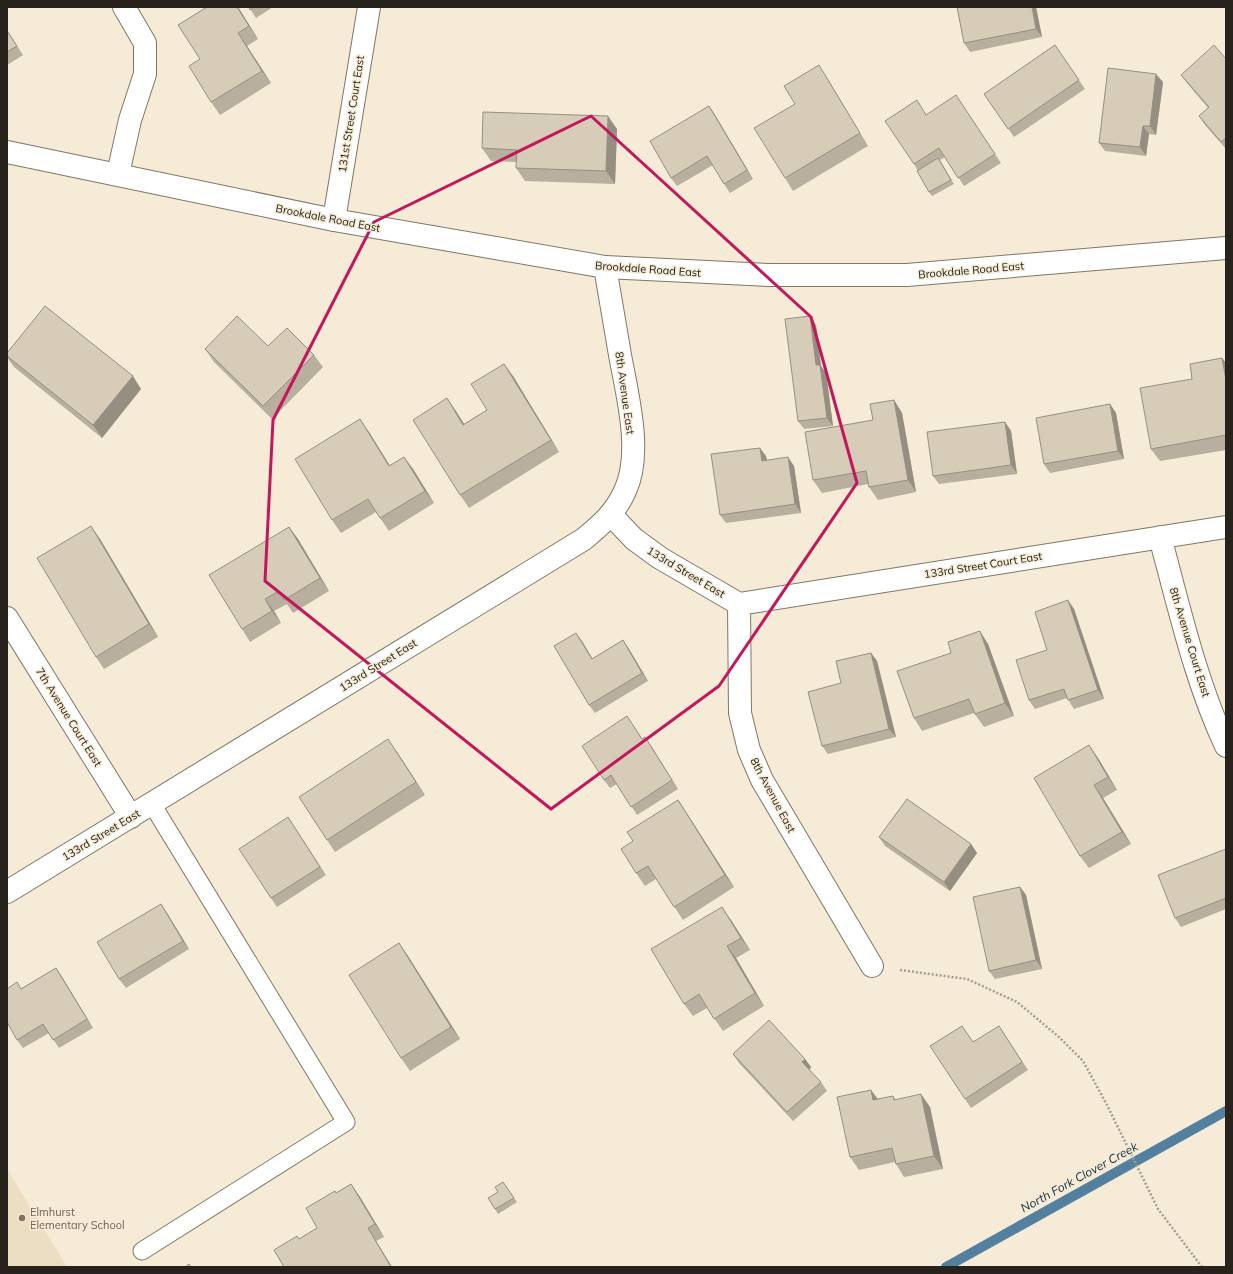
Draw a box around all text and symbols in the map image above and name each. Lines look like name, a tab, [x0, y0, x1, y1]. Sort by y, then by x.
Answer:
street label: 131st Street Court East	[335, 54, 367, 173]
street label: Brookdale Road East	[275, 201, 382, 235]
street label: Brookdale Road East	[595, 258, 702, 280]
street label: Brookdale Road East	[917, 258, 1025, 282]
street label: 8th Avenue East	[612, 351, 638, 435]
street label: 133rd Street East	[644, 543, 728, 601]
street label: 133rd Street Court East	[923, 549, 1043, 581]
street label: 8th Avenue Court East	[1167, 585, 1213, 699]
street label: 133rd Street East	[337, 635, 419, 694]
street label: 7th Avenue Court East	[33, 665, 105, 769]
street label: 8th Avenue East	[747, 755, 799, 835]
street label: 133rd Street East	[59, 806, 143, 864]
water label: North Fork Clover Creek	[1018, 1138, 1141, 1215]
place label: Elmhurst Elementary School	[30, 1205, 125, 1232]
marker: Elmhurst Elementary School	[17, 1213, 27, 1223]

